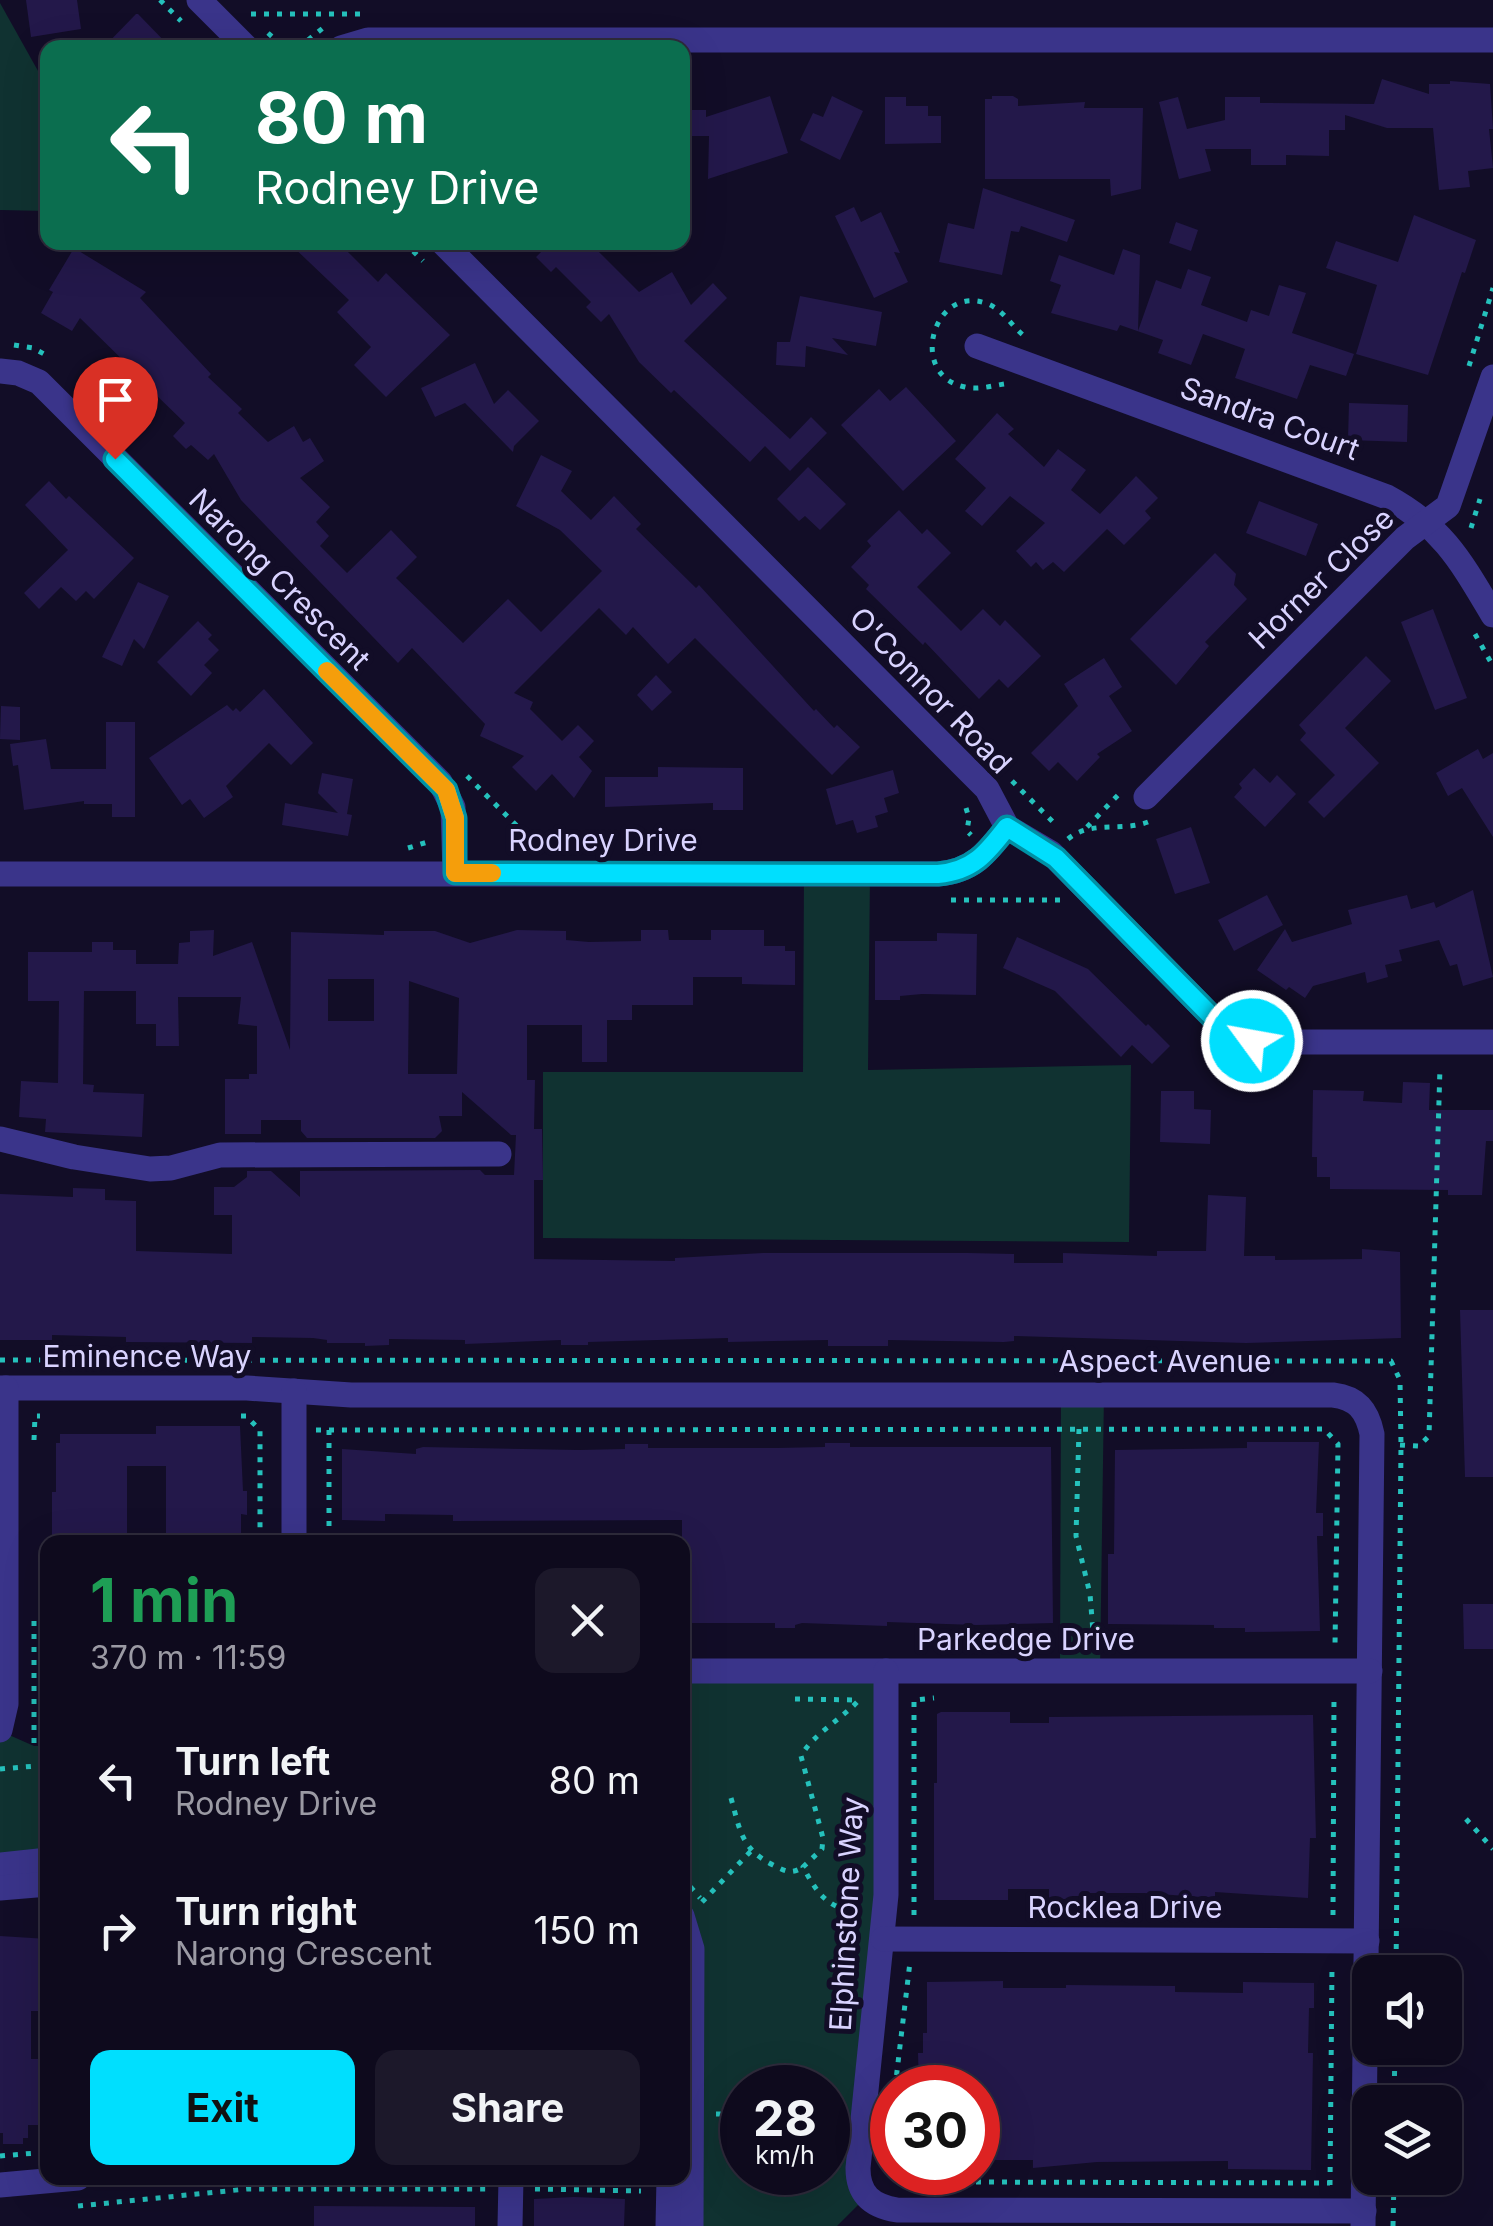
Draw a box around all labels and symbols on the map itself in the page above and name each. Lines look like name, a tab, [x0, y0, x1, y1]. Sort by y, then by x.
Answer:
pin	[73, 357, 158, 460]
street label: Sandra Court	[1176, 369, 1365, 467]
street label: Narong Crescent	[182, 481, 378, 677]
street label: Horner Close	[1241, 500, 1401, 656]
street label: O'Connor Road	[843, 599, 1019, 781]
street label: Rodney Drive	[508, 822, 698, 858]
position arrow	[1200, 989, 1304, 1093]
street label: Eminence Way	[43, 1338, 252, 1374]
street label: Aspect Avenue	[1058, 1343, 1272, 1379]
street label: Parkedge Drive	[917, 1621, 1135, 1657]
street label: Elphinstone Way	[822, 1796, 870, 2032]
street label: Rocklea Drive	[1027, 1889, 1223, 1925]
speed limit sign: 30	[870, 2065, 1000, 2195]

